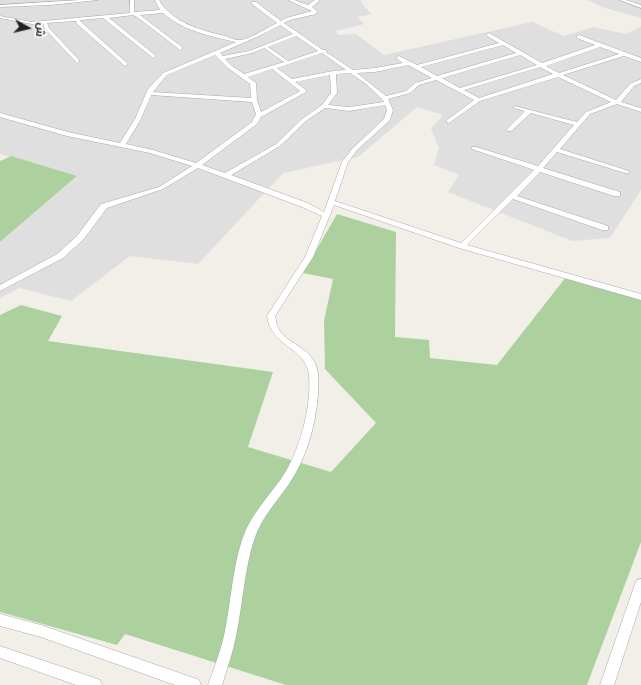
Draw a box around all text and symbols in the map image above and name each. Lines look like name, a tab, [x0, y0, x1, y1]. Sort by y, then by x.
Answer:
north arrow	[8, 8, 48, 48]
text: ش	[33, 22, 48, 38]

